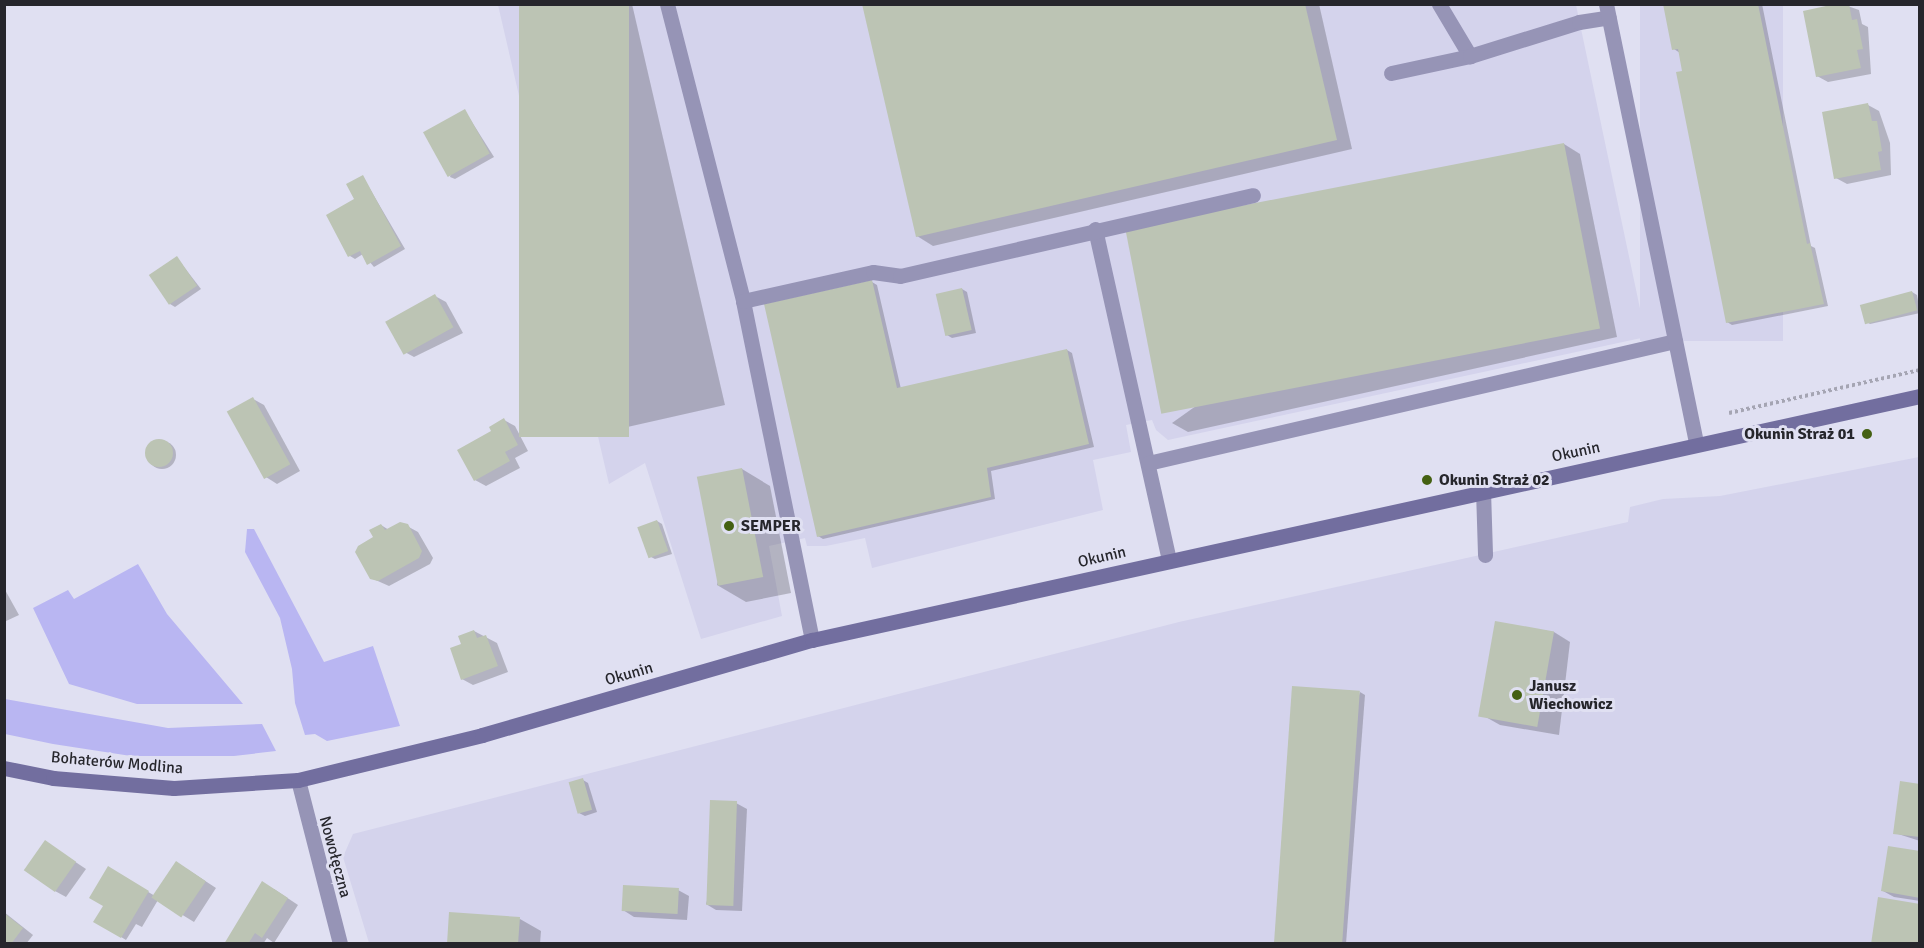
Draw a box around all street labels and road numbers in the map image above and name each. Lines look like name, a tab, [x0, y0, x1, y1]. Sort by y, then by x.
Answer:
street label: Okunin	[1550, 438, 1602, 466]
street label: Okunin	[1076, 542, 1128, 572]
street label: Okunin	[603, 658, 655, 690]
street label: Bohaterów Modlina	[50, 748, 184, 778]
street label: Nowołęczna	[315, 814, 355, 900]

